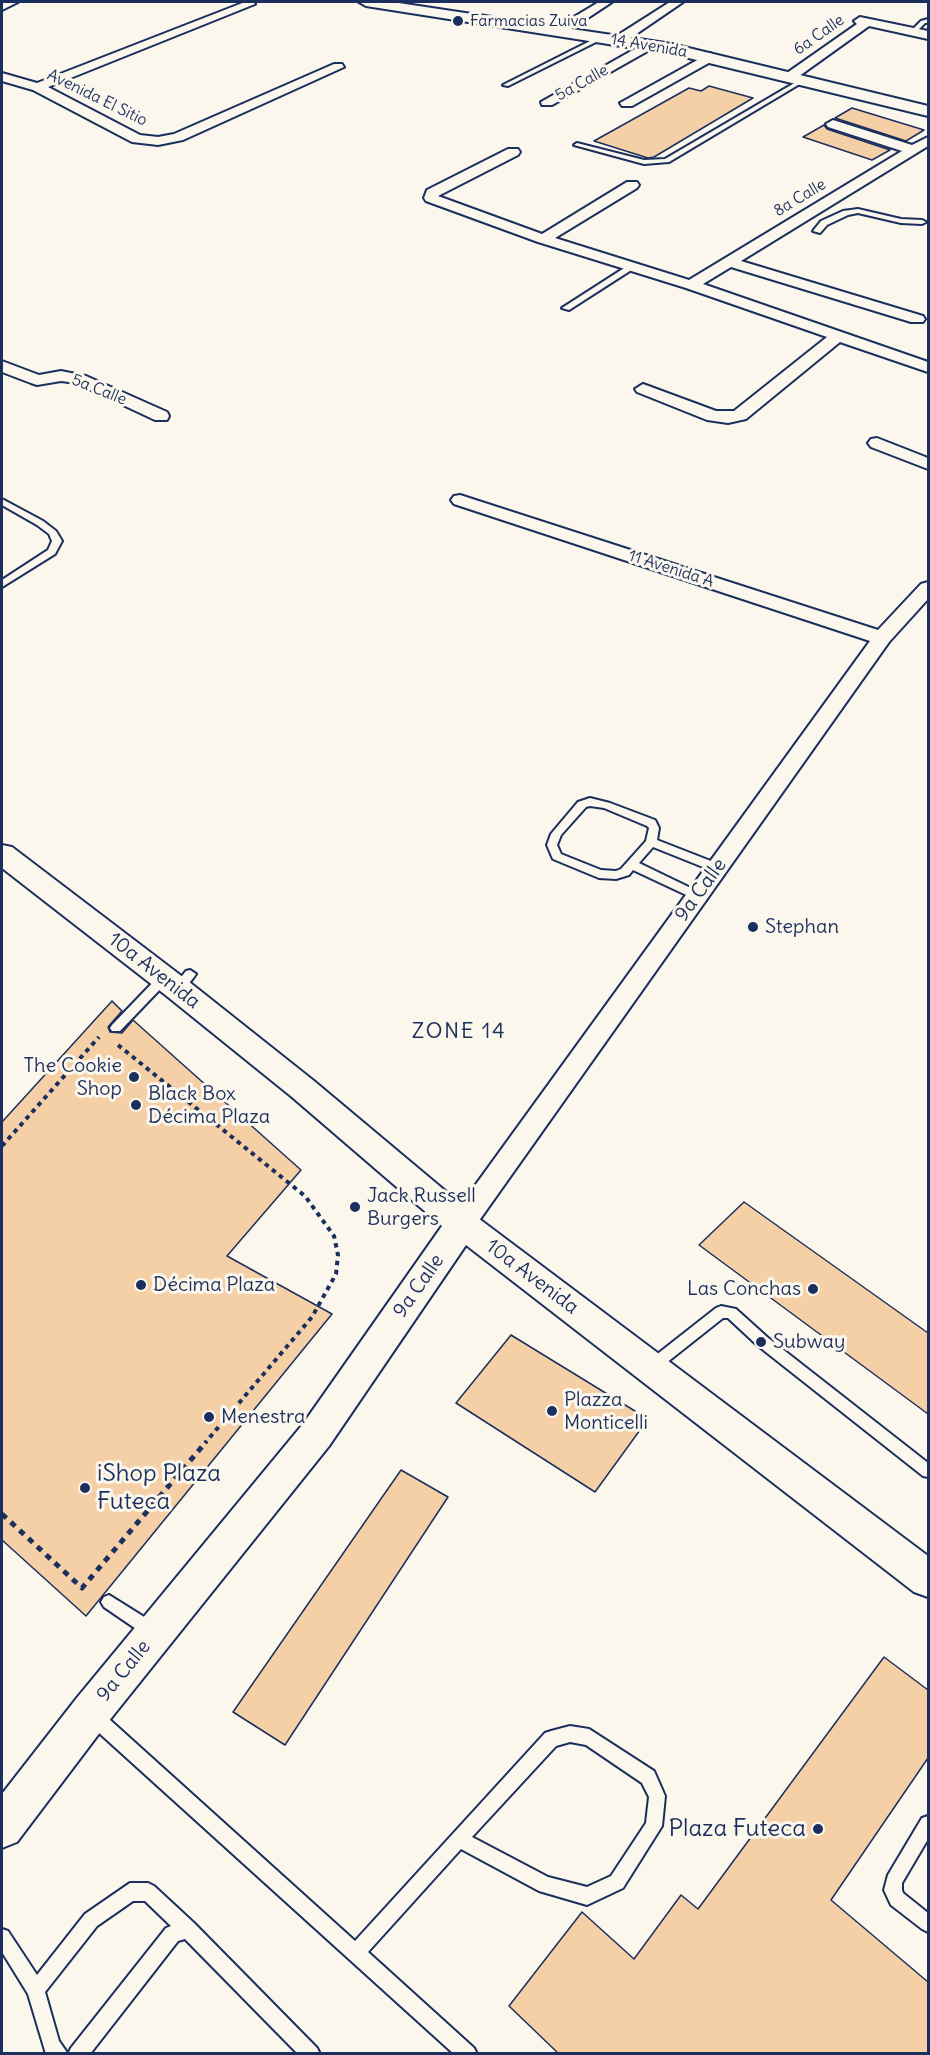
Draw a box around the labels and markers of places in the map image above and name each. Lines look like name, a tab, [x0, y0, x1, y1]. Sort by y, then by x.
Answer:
place label: Farmacias Zuiva	[470, 11, 587, 31]
marker: Farmacias Zuiva	[451, 14, 465, 28]
place label: Stephan	[765, 915, 839, 939]
marker: Stephan	[746, 920, 760, 934]
place label: The Cookie Shop	[24, 1054, 122, 1101]
marker: The Cookie Shop	[127, 1070, 141, 1084]
place label: Black Box Décima Plaza	[148, 1082, 270, 1129]
marker: Black Box Décima Plaza	[129, 1098, 143, 1112]
place label: Jack Russell Burgers	[367, 1184, 476, 1231]
marker: Jack Russell Burgers	[348, 1200, 362, 1214]
place label: Décima Plaza	[153, 1273, 275, 1297]
place label: Las Conchas	[687, 1277, 801, 1301]
marker: Décima Plaza	[134, 1278, 148, 1292]
marker: Las Conchas	[806, 1282, 820, 1296]
place label: Subway	[773, 1330, 845, 1354]
marker: Subway	[754, 1335, 768, 1349]
place label: Plazza Monticelli	[564, 1388, 648, 1435]
marker: Plazza Monticelli	[545, 1404, 559, 1418]
place label: Menestra	[221, 1405, 305, 1429]
marker: Menestra	[202, 1410, 216, 1424]
place label: iShop Plaza Futeca	[97, 1460, 221, 1516]
marker: iShop Plaza Futeca	[78, 1481, 92, 1495]
place label: Plaza Futeca	[669, 1815, 806, 1843]
marker: Plaza Futeca	[811, 1822, 825, 1836]

